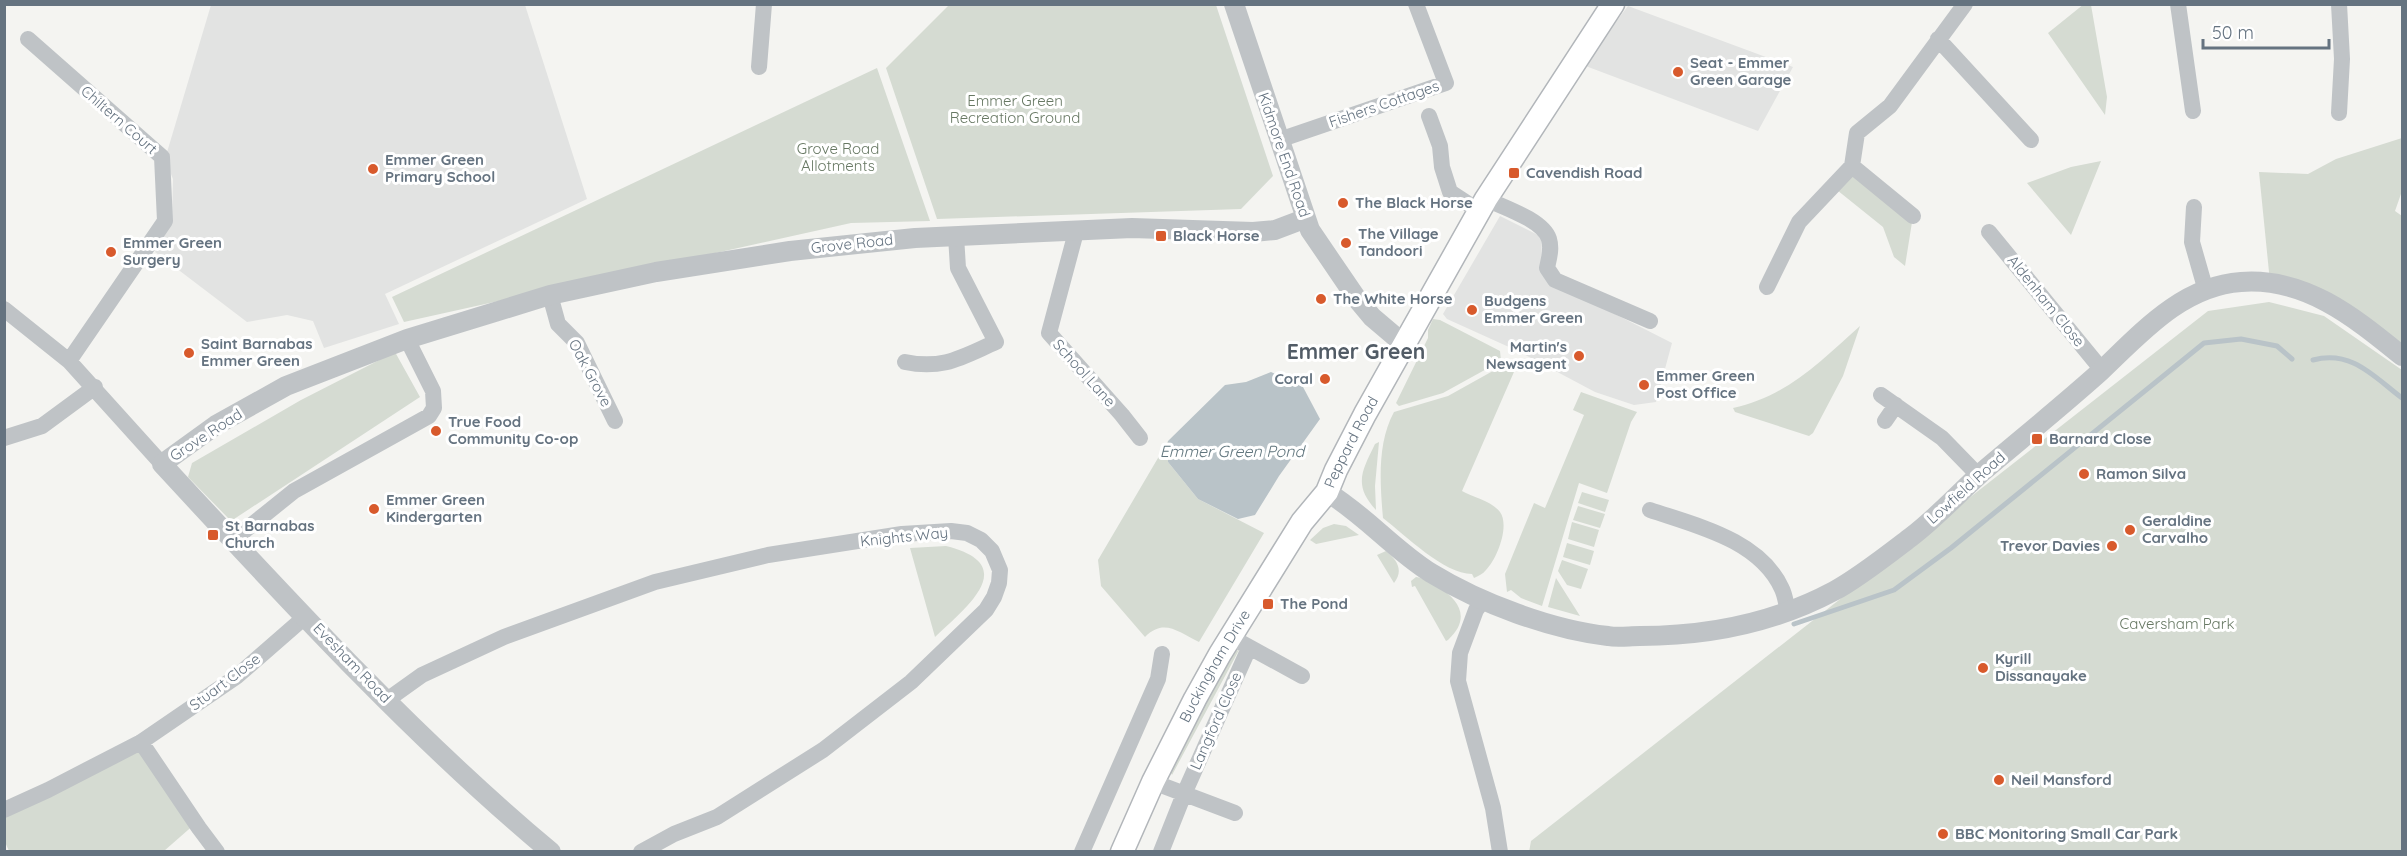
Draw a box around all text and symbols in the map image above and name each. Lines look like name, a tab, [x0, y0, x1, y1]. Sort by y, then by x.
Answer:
scale bar	[2203, 12, 2329, 50]
text: 50 m	[2212, 21, 2254, 44]
place label: Seat - Emmer Green Garage	[1690, 53, 1792, 89]
marker: Seat - Emmer Green Garage	[1671, 65, 1685, 79]
street label: Fishers Cottages	[1326, 76, 1441, 131]
street label: Chiltern Court	[77, 81, 161, 158]
street label: Kidmore End Road	[1254, 90, 1315, 220]
park label: Emmer Green Recreation Ground	[950, 91, 1080, 127]
park label: Grove Road Allotments	[797, 139, 879, 175]
place label: Emmer Green Primary School	[385, 150, 495, 186]
marker: Emmer Green Primary School	[366, 162, 380, 176]
place label: Cavendish Road	[1526, 163, 1642, 182]
marker: Cavendish Road	[1507, 166, 1521, 180]
place label: The Black Horse	[1355, 193, 1473, 212]
marker: The Black Horse	[1336, 196, 1350, 210]
place label: The Village Tandoori	[1358, 224, 1439, 260]
place label: Black Horse	[1173, 226, 1260, 245]
marker: Black Horse	[1154, 229, 1168, 243]
street label: Grove Road	[810, 230, 894, 257]
place label: Emmer Green Surgery	[123, 233, 222, 269]
marker: The Village Tandoori	[1339, 236, 1353, 250]
marker: Emmer Green Surgery	[104, 245, 118, 259]
street label: Aldenham Close	[2004, 251, 2089, 350]
place label: The White Horse	[1333, 289, 1453, 308]
place label: Budgens Emmer Green	[1484, 291, 1583, 327]
marker: The White Horse	[1314, 292, 1328, 306]
marker: Budgens Emmer Green	[1465, 303, 1479, 317]
place label: Saint Barnabas Emmer Green	[201, 334, 312, 370]
street label: School Lane	[1049, 335, 1120, 410]
street label: Oak Grove	[565, 336, 616, 410]
place label: Martin's Newsagent	[1486, 337, 1567, 373]
district label: Emmer Green	[1287, 338, 1425, 364]
marker: Saint Barnabas Emmer Green	[182, 346, 196, 360]
marker: Martin's Newsagent	[1572, 349, 1586, 363]
place label: Emmer Green Post Office	[1656, 366, 1755, 402]
place label: Coral	[1274, 369, 1313, 388]
marker: Coral	[1318, 372, 1332, 386]
marker: Emmer Green Post Office	[1637, 378, 1651, 392]
street label: Peppard Road	[1320, 393, 1382, 491]
street label: Grove Road	[166, 404, 246, 465]
place label: True Food Community Co-op	[448, 412, 578, 448]
marker: True Food Community Co-op	[429, 424, 443, 438]
place label: Barnard Close	[2049, 429, 2152, 448]
marker: Barnard Close	[2030, 432, 2044, 446]
water label: Emmer Green Pond	[1160, 441, 1307, 461]
street label: Lowfield Road	[1922, 447, 2009, 528]
place label: Ramon Silva	[2096, 464, 2186, 483]
marker: Ramon Silva	[2077, 467, 2091, 481]
place label: Emmer Green Kindergarten	[386, 490, 485, 526]
marker: Emmer Green Kindergarten	[367, 502, 381, 516]
place label: Geraldine Carvalho	[2142, 511, 2212, 547]
place label: St Barnabas Church	[225, 516, 314, 552]
street label: Knights Way	[859, 522, 949, 551]
marker: Geraldine Carvalho	[2123, 523, 2137, 537]
marker: St Barnabas Church	[206, 528, 220, 542]
place label: Trevor Davies	[2000, 536, 2100, 555]
marker: Trevor Davies	[2105, 539, 2119, 553]
place label: The Pond	[1280, 594, 1348, 613]
marker: The Pond	[1261, 597, 1275, 611]
street label: Buckingham Drive	[1175, 606, 1254, 725]
park label: Caversham Park	[2120, 614, 2235, 633]
street label: Evesham Road	[309, 619, 395, 707]
street label: Stuart Close	[186, 649, 264, 714]
place label: Kyrill Dissanayake	[1995, 649, 2087, 685]
marker: Kyrill Dissanayake	[1976, 661, 1990, 675]
street label: Langford Close	[1185, 669, 1246, 773]
place label: Neil Mansford	[2011, 770, 2112, 789]
marker: Neil Mansford	[1992, 773, 2006, 787]
place label: BBC Monitoring Small Car Park	[1955, 824, 2178, 843]
marker: BBC Monitoring Small Car Park	[1936, 827, 1950, 841]

